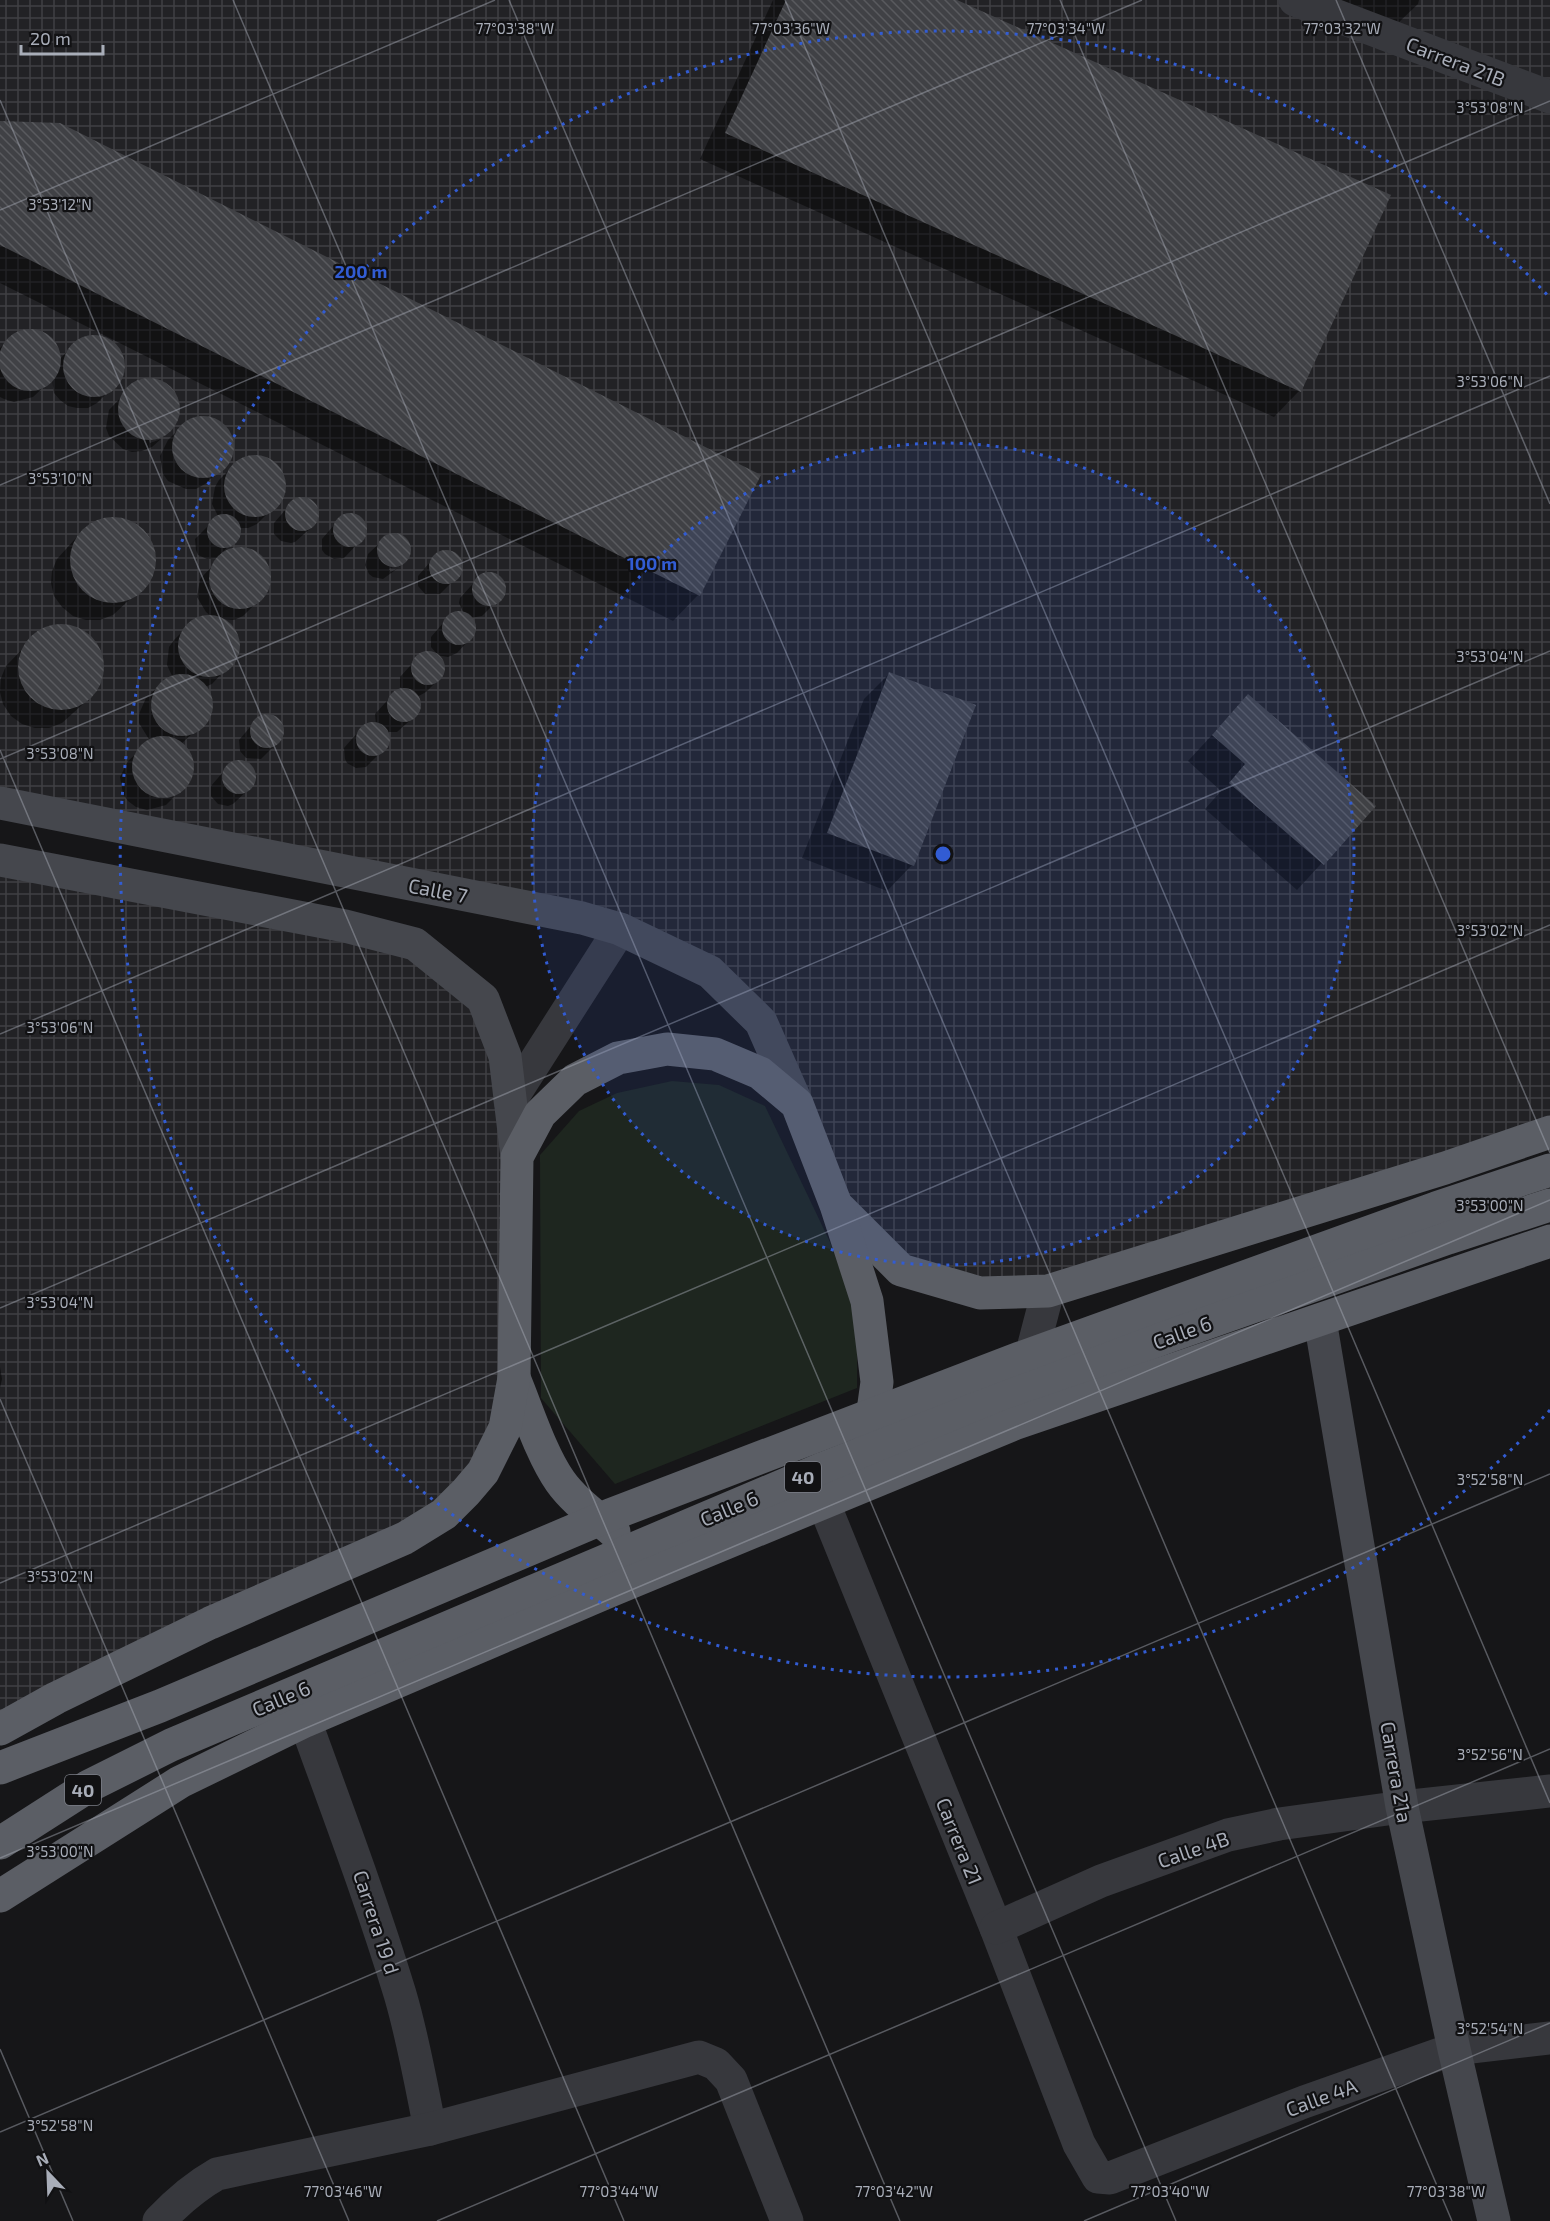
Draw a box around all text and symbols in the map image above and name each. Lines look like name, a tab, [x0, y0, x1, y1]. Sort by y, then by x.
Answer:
scale bar	[21, 18, 104, 56]
text: 77°03'38"W	[476, 19, 554, 37]
text: 77°03'36"W	[752, 19, 830, 37]
text: 77°03'34"W	[1027, 19, 1105, 37]
text: 77°03'32"W	[1303, 19, 1381, 37]
text: 20 m	[30, 27, 71, 49]
street label: Carrera 21B	[1403, 31, 1509, 91]
text: 3°53'08"N	[1456, 98, 1524, 116]
text: 3°53'12"N	[28, 195, 92, 213]
text: 200 m	[335, 260, 387, 282]
text: 3°53'06"N	[1457, 372, 1523, 390]
text: 3°53'10"N	[28, 469, 92, 487]
text: 100 m	[627, 552, 677, 574]
text: 3°53'04"N	[1456, 647, 1524, 665]
text: 3°53'08"N	[26, 744, 94, 762]
centre of rings	[933, 844, 953, 864]
street label: Calle 7	[406, 873, 470, 907]
text: 3°53'02"N	[1457, 921, 1523, 939]
text: 3°53'06"N	[27, 1018, 93, 1036]
text: 3°53'00"N	[1456, 1196, 1524, 1214]
text: 3°53'04"N	[26, 1293, 94, 1311]
street label: Calle 6	[1149, 1310, 1215, 1354]
road number: 40	[785, 1462, 821, 1492]
text: 3°52'58"N	[1457, 1470, 1523, 1488]
street label: Calle 6	[696, 1485, 762, 1531]
text: 3°53'02"N	[27, 1567, 93, 1585]
street label: Calle 6	[248, 1675, 314, 1721]
street label: Carrera 21a	[1376, 1719, 1418, 1825]
text: 3°52'56"N	[1457, 1745, 1523, 1763]
road number: 40	[65, 1775, 101, 1805]
street label: Carrera 21	[932, 1794, 988, 1888]
street label: Calle 4B	[1154, 1826, 1232, 1872]
text: 3°53'00"N	[26, 1842, 94, 1860]
street label: Carrera 19 d	[349, 1867, 405, 1977]
text: 3°52'54"N	[1457, 2019, 1523, 2037]
street label: Calle 4A	[1282, 2073, 1360, 2121]
text: 3°52'58"N	[27, 2116, 93, 2134]
north arrow	[18, 2143, 78, 2203]
text: N	[33, 2148, 51, 2170]
text: 77°03'46"W	[304, 2182, 382, 2200]
text: 77°03'44"W	[580, 2182, 658, 2200]
text: 77°03'42"W	[855, 2182, 933, 2200]
text: 77°03'40"W	[1131, 2182, 1209, 2200]
text: 77°03'38"W	[1407, 2182, 1485, 2200]

